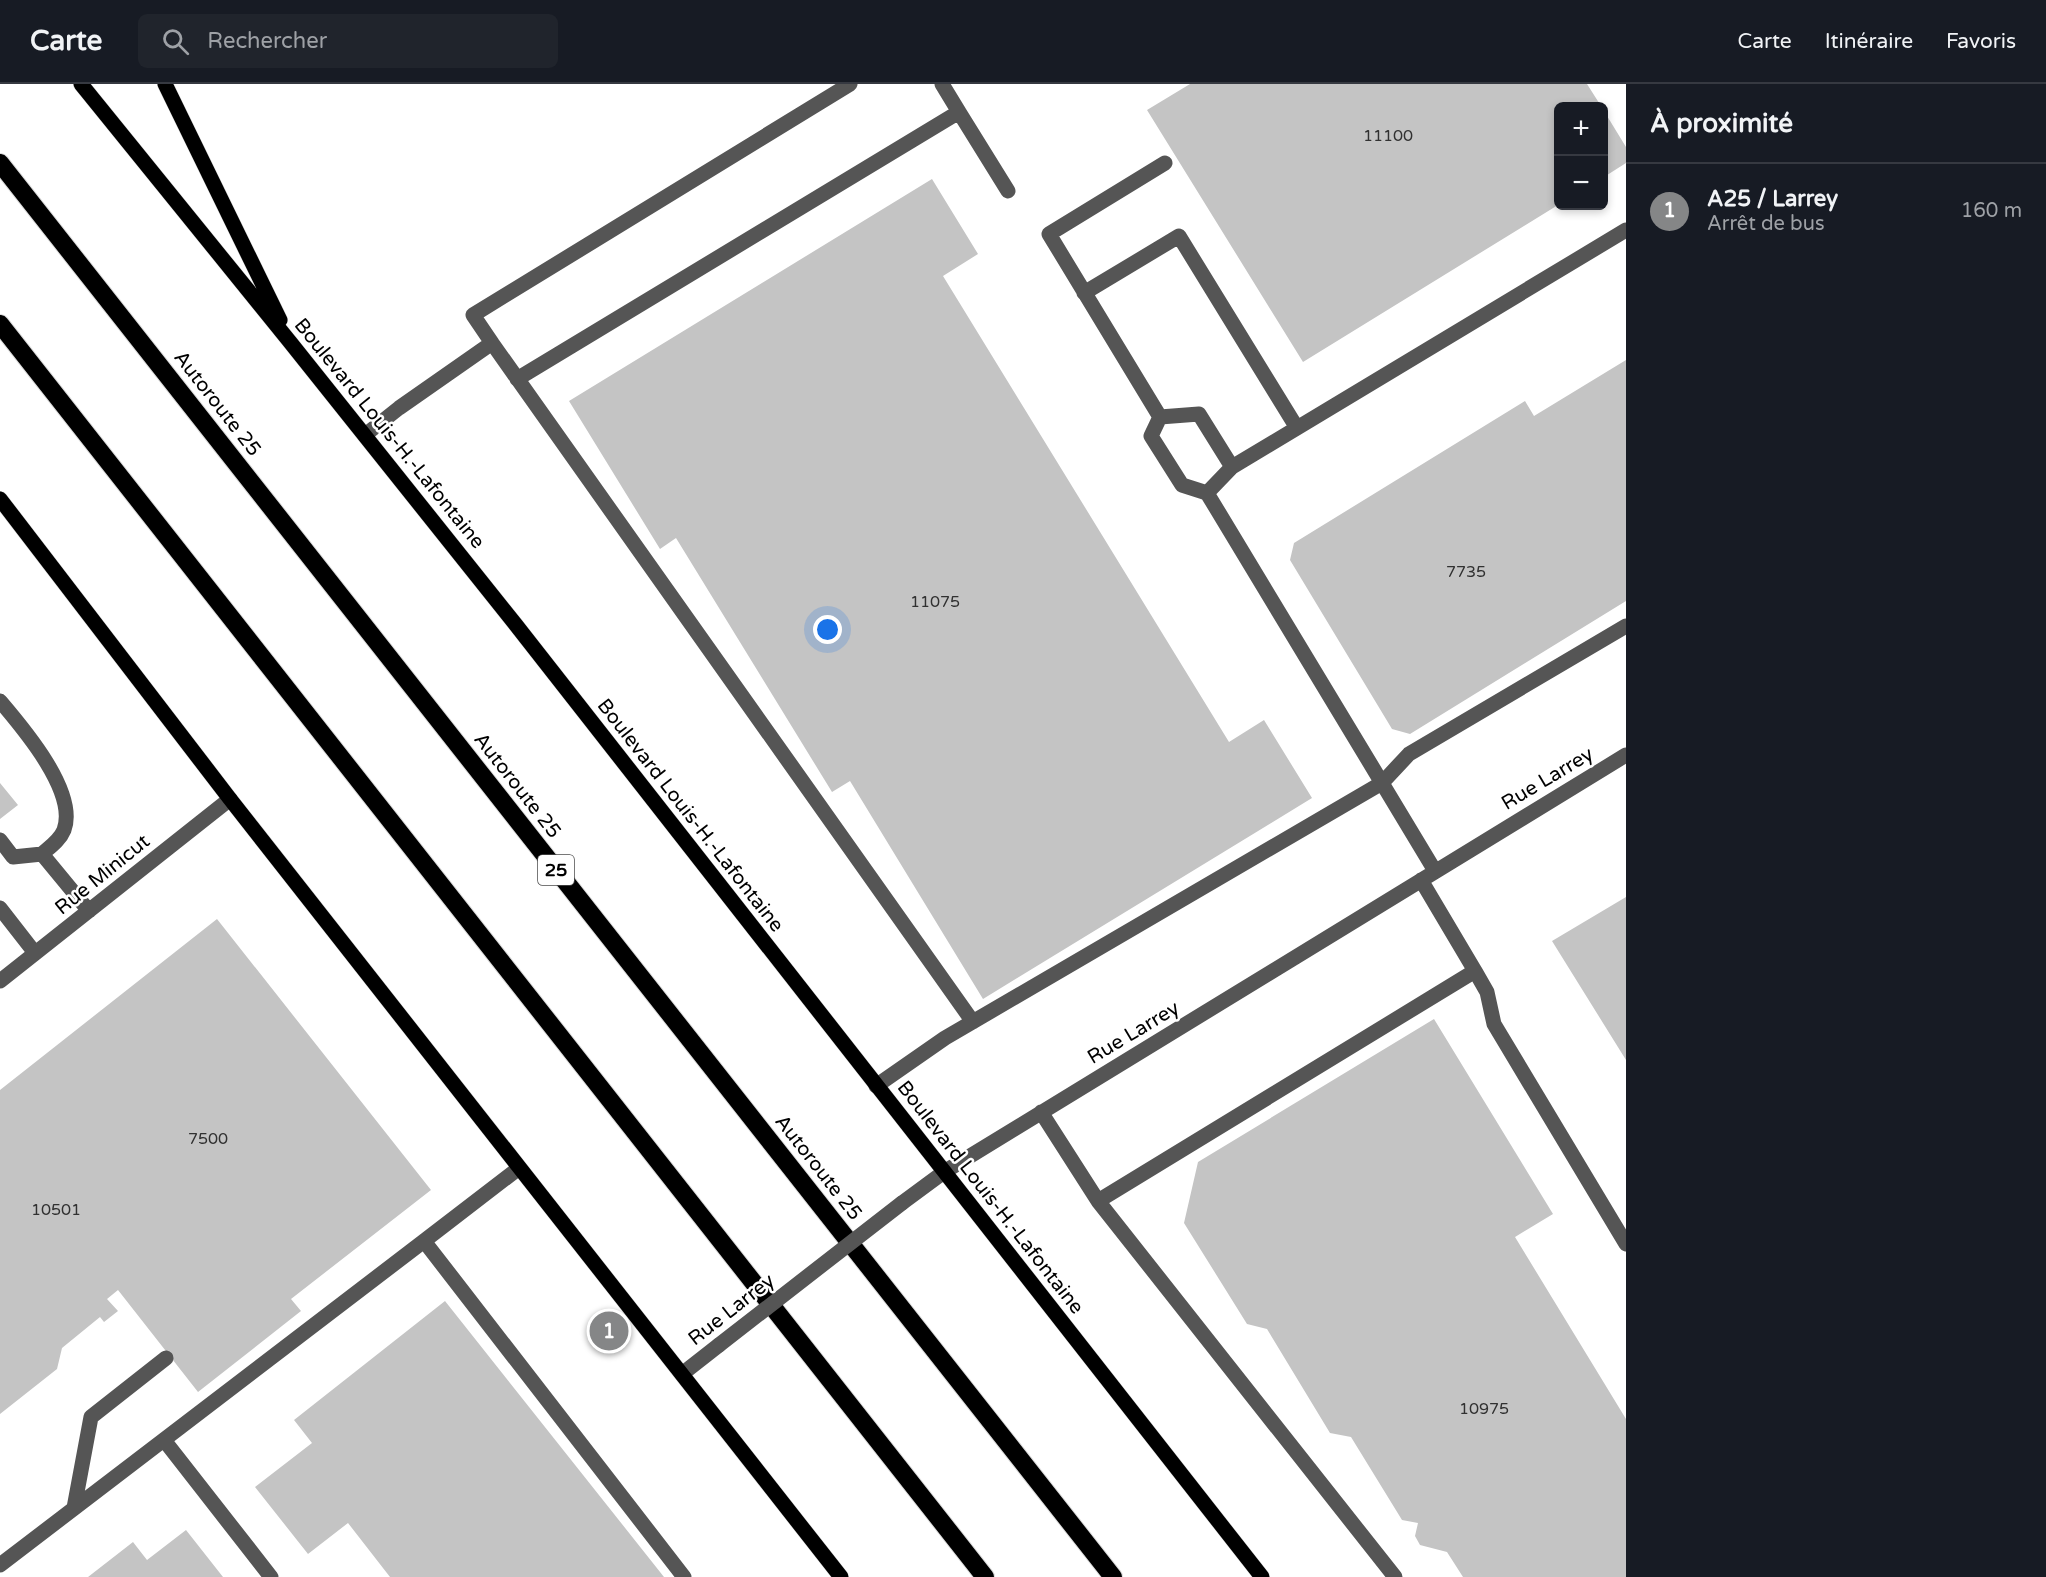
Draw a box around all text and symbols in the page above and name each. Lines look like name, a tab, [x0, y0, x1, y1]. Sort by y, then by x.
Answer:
search box	[138, 14, 558, 68]
text: Carte	[30, 24, 102, 58]
icon: search	[159, 25, 192, 58]
text: Rechercher	[207, 28, 327, 54]
text: Carte	[1738, 29, 1792, 54]
text: Itinéraire	[1825, 29, 1913, 54]
text: Favoris	[1946, 29, 2016, 54]
map controls	[1554, 102, 1608, 210]
button: +	[1554, 102, 1608, 156]
text: À proximité	[1650, 108, 1793, 139]
house number: 11100	[1363, 126, 1413, 146]
button: −	[1554, 156, 1608, 210]
text: A25 / Larrey	[1707, 186, 1838, 212]
text: 1	[1663, 199, 1676, 223]
text: 160 m	[1961, 199, 2022, 223]
text: Arrêt de bus	[1707, 212, 1825, 236]
street label: Boulevard Louis-H.-Lafontaine	[289, 314, 490, 554]
street label: Autoroute 25	[169, 346, 266, 461]
house number: 7735	[1446, 562, 1486, 582]
house number: 11075	[910, 592, 960, 612]
your location	[813, 615, 842, 644]
street label: Boulevard Louis-H.-Lafontaine	[592, 694, 789, 937]
street label: Autoroute 25	[469, 728, 566, 843]
street label: Rue Larrey	[1497, 742, 1598, 816]
street label: Rue Minicut	[51, 829, 155, 920]
road number: 25	[538, 855, 574, 885]
street label: Rue Larrey	[1083, 996, 1184, 1070]
street label: Boulevard Louis-H.-Lafontaine	[892, 1076, 1089, 1319]
street label: Autoroute 25	[770, 1110, 867, 1225]
house number: 7500	[188, 1129, 228, 1149]
house number: 10501	[31, 1200, 81, 1220]
street label: Rue Larrey	[684, 1269, 780, 1351]
pin: 1	[590, 1308, 628, 1354]
house number: 10975	[1459, 1399, 1509, 1419]

